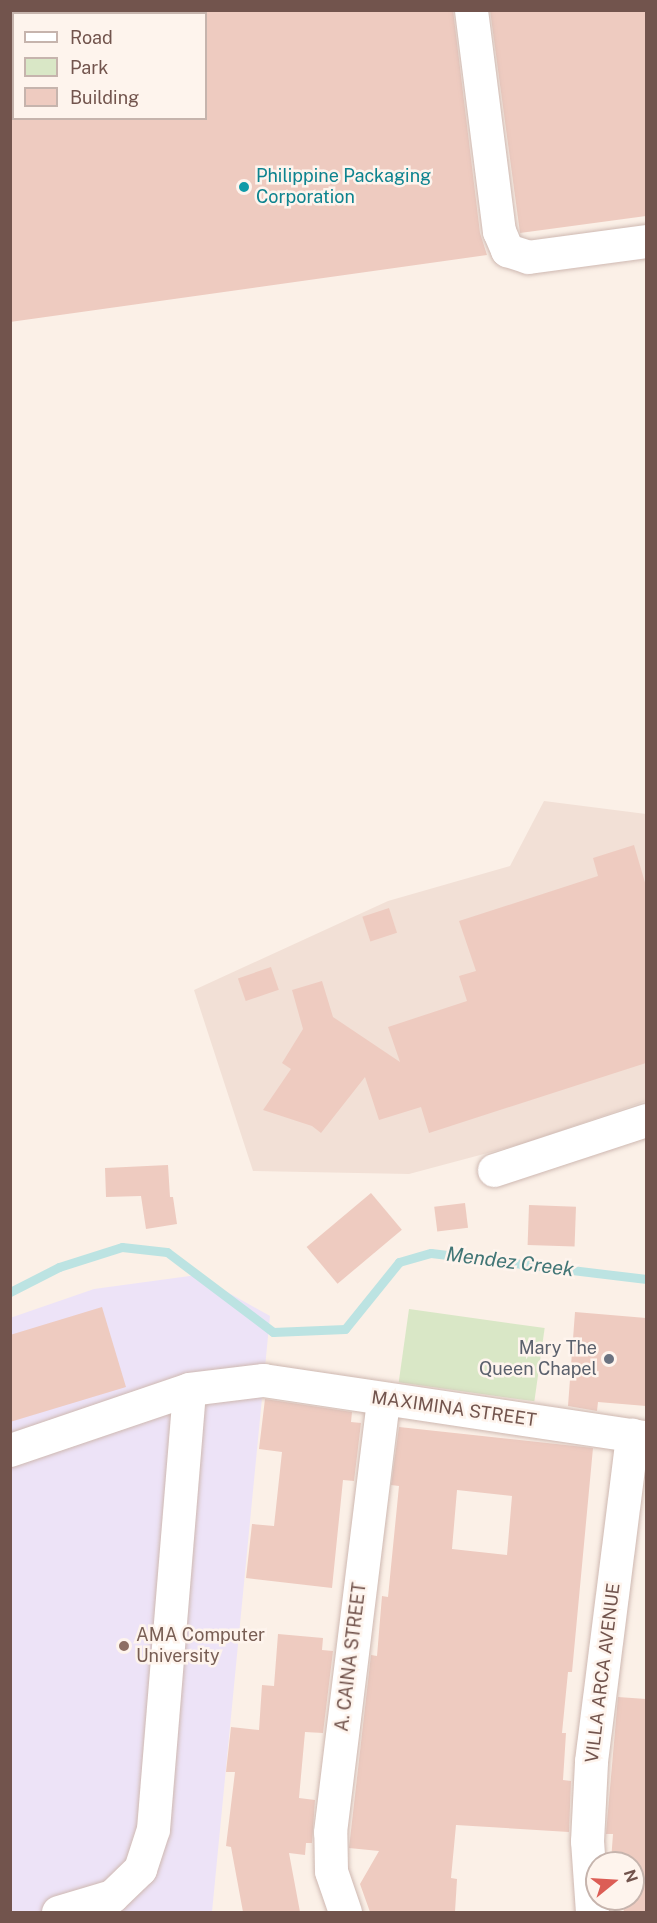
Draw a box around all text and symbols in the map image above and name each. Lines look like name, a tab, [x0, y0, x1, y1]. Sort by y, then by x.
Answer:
legend	[12, 12, 207, 120]
text: Road	[70, 27, 113, 48]
text: Park	[70, 57, 108, 78]
text: Building	[70, 87, 139, 108]
place label: Philippine Packaging Corporation	[256, 166, 431, 208]
marker: Philippine Packaging Corporation	[237, 180, 251, 194]
water label: Mendez Creek	[445, 1242, 575, 1282]
place label: Mary The Queen Chapel	[479, 1338, 597, 1380]
marker: Mary The Queen Chapel	[602, 1352, 616, 1366]
street label: MAXIMINA STREET	[370, 1387, 538, 1431]
street label: A. CAINA STREET	[331, 1581, 371, 1733]
street label: VILLA ARCA AVENUE	[581, 1582, 625, 1764]
place label: AMA Computer University	[136, 1625, 265, 1668]
marker: AMA Computer University	[117, 1639, 131, 1653]
north arrow	[585, 1851, 645, 1911]
text: N	[620, 1867, 642, 1885]

